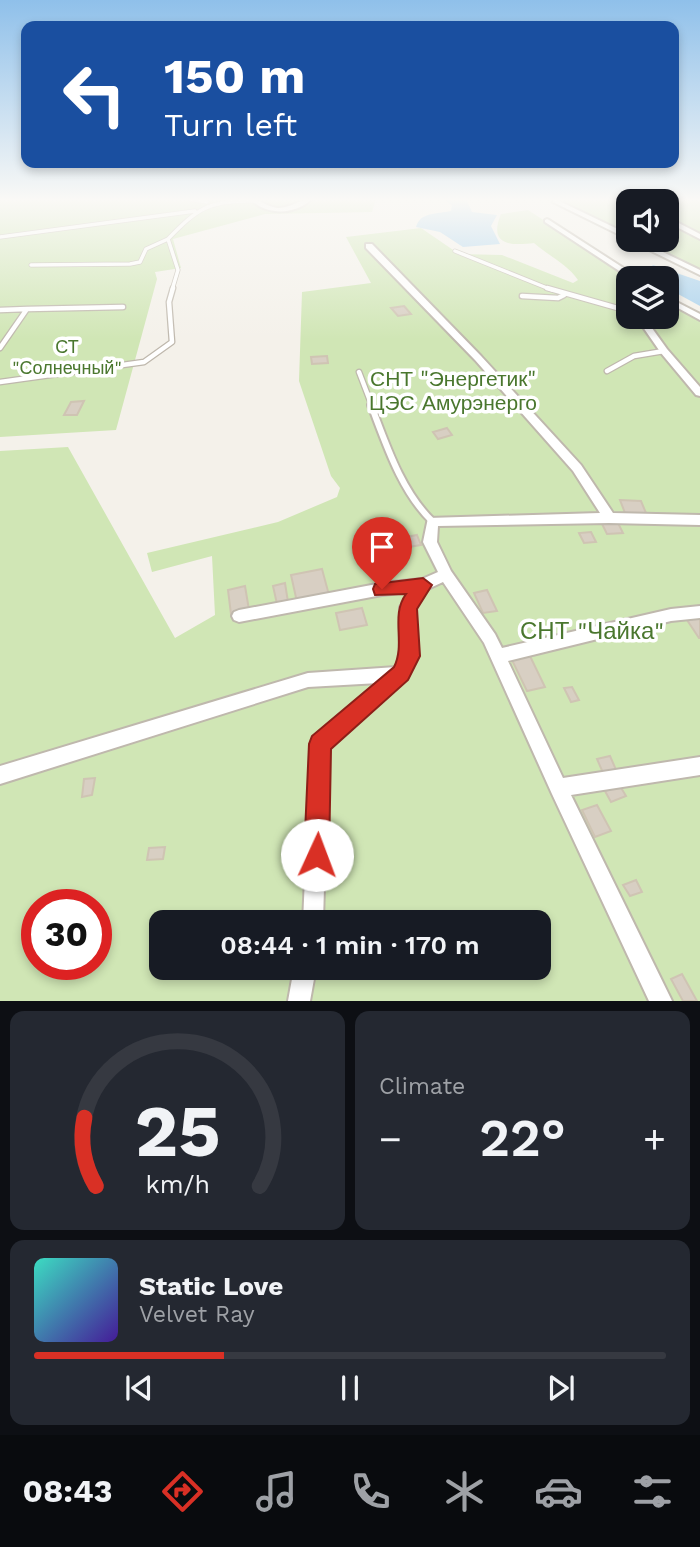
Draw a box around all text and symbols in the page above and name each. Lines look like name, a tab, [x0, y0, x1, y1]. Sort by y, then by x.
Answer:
text: 150 m	[164, 47, 305, 105]
icon: left	[49, 49, 140, 140]
text: Turn left	[164, 106, 297, 144]
map controls	[616, 189, 679, 329]
button: sound	[616, 189, 679, 252]
button: layers	[616, 266, 679, 329]
park label: СТ "Солнечный"	[12, 336, 122, 378]
park label: СНТ "Энергетик" ЦЭС Амурэнерго	[369, 366, 537, 415]
pin	[352, 517, 412, 589]
icon: arrive	[363, 528, 401, 566]
park label: СНТ "Чайка"	[520, 617, 664, 645]
position arrow	[280, 818, 354, 892]
speed limit sign: 30	[21, 889, 112, 980]
text: 08:44 · 1 min · 170 m	[220, 930, 480, 960]
text: Climate	[379, 1073, 465, 1100]
text: 25	[135, 1089, 220, 1175]
text: 22°	[479, 1108, 566, 1169]
text: −	[379, 1117, 402, 1161]
text: +	[643, 1117, 666, 1161]
text: km/h	[145, 1170, 210, 1199]
text: Static Love	[139, 1271, 283, 1301]
text: Velvet Ray	[139, 1301, 255, 1328]
icon: previous	[120, 1369, 158, 1407]
icon: pause	[331, 1369, 369, 1407]
icon: next	[542, 1369, 580, 1407]
icon: directions	[158, 1467, 207, 1516]
icon: music	[252, 1467, 301, 1516]
icon: phone	[346, 1467, 395, 1516]
icon: climate	[440, 1467, 489, 1516]
icon: car	[534, 1467, 583, 1516]
icon: filters	[628, 1467, 677, 1516]
text: 08:43	[23, 1472, 113, 1510]

